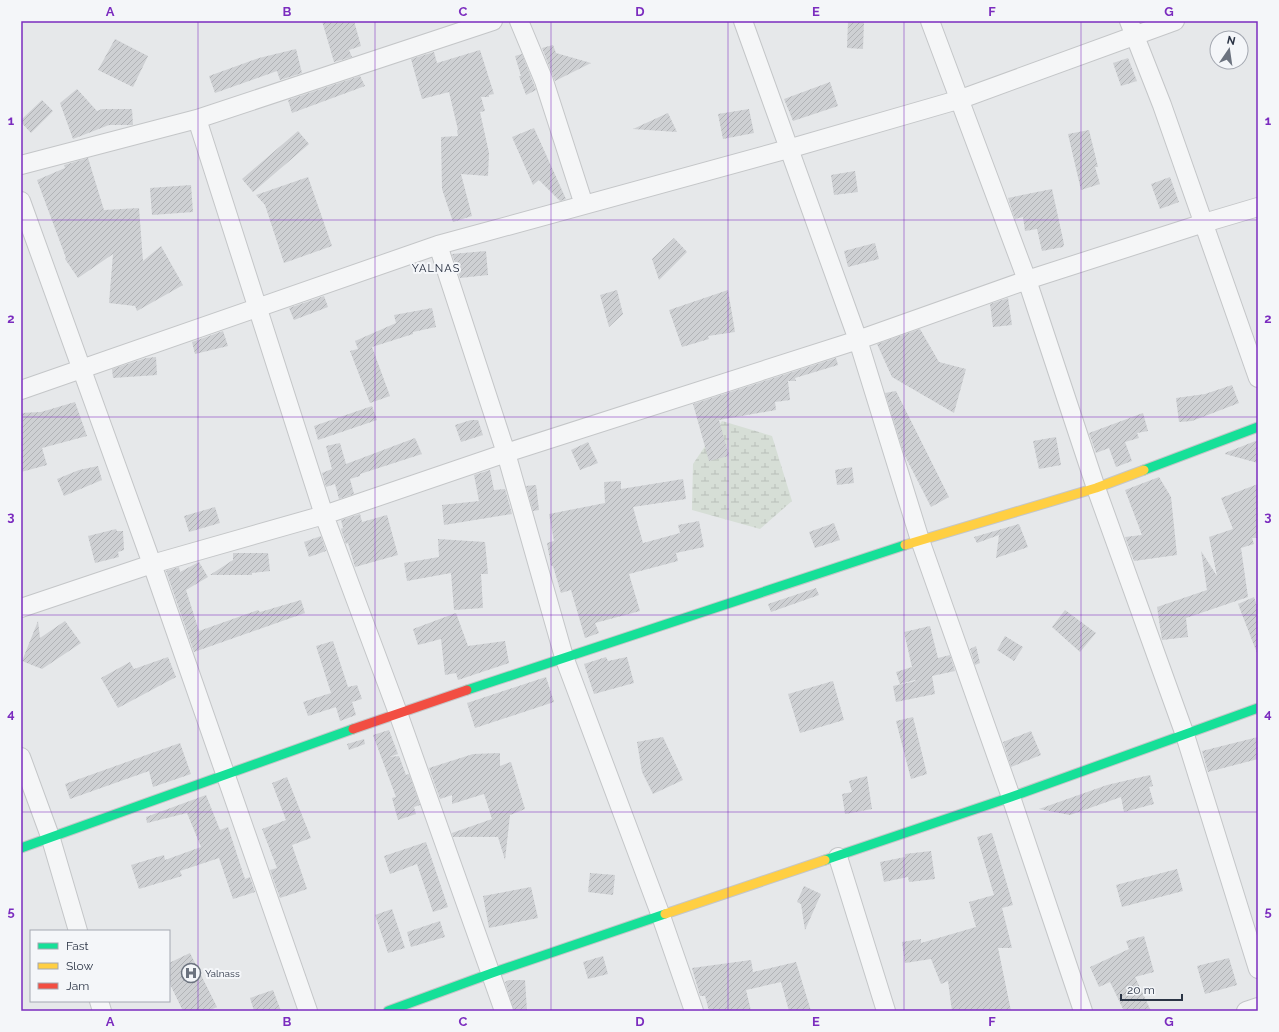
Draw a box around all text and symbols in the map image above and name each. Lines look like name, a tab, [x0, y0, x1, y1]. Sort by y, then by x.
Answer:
text: A	[106, 4, 115, 19]
text: B	[283, 4, 292, 19]
text: C	[459, 4, 468, 19]
text: D	[635, 4, 645, 19]
text: E	[812, 4, 820, 19]
text: F	[988, 4, 996, 19]
text: G	[1164, 4, 1174, 19]
north arrow	[1209, 30, 1249, 70]
text: N	[1226, 33, 1237, 48]
text: 1	[8, 113, 15, 128]
text: 1	[1265, 113, 1272, 128]
district label: YALNAS	[412, 262, 460, 275]
text: 2	[7, 311, 15, 326]
text: 2	[1264, 311, 1272, 326]
text: 3	[7, 509, 15, 524]
text: 3	[1264, 509, 1272, 524]
text: 4	[7, 706, 15, 721]
text: 4	[1264, 706, 1272, 721]
text: 5	[7, 904, 15, 919]
text: 5	[1264, 904, 1272, 919]
legend	[30, 930, 170, 1002]
text: Fast	[66, 939, 89, 953]
text: Slow	[66, 959, 93, 973]
hospital icon: Yalnass	[180, 962, 202, 984]
place label: Yalnass	[205, 968, 240, 979]
scale bar	[1121, 976, 1182, 1002]
text: Jam	[66, 979, 89, 993]
text: 20 m	[1127, 983, 1155, 997]
text: A	[106, 1014, 115, 1029]
text: B	[283, 1014, 292, 1029]
text: C	[459, 1014, 468, 1029]
text: D	[635, 1014, 645, 1029]
text: E	[812, 1014, 820, 1029]
text: F	[988, 1014, 996, 1029]
text: G	[1164, 1014, 1174, 1029]

